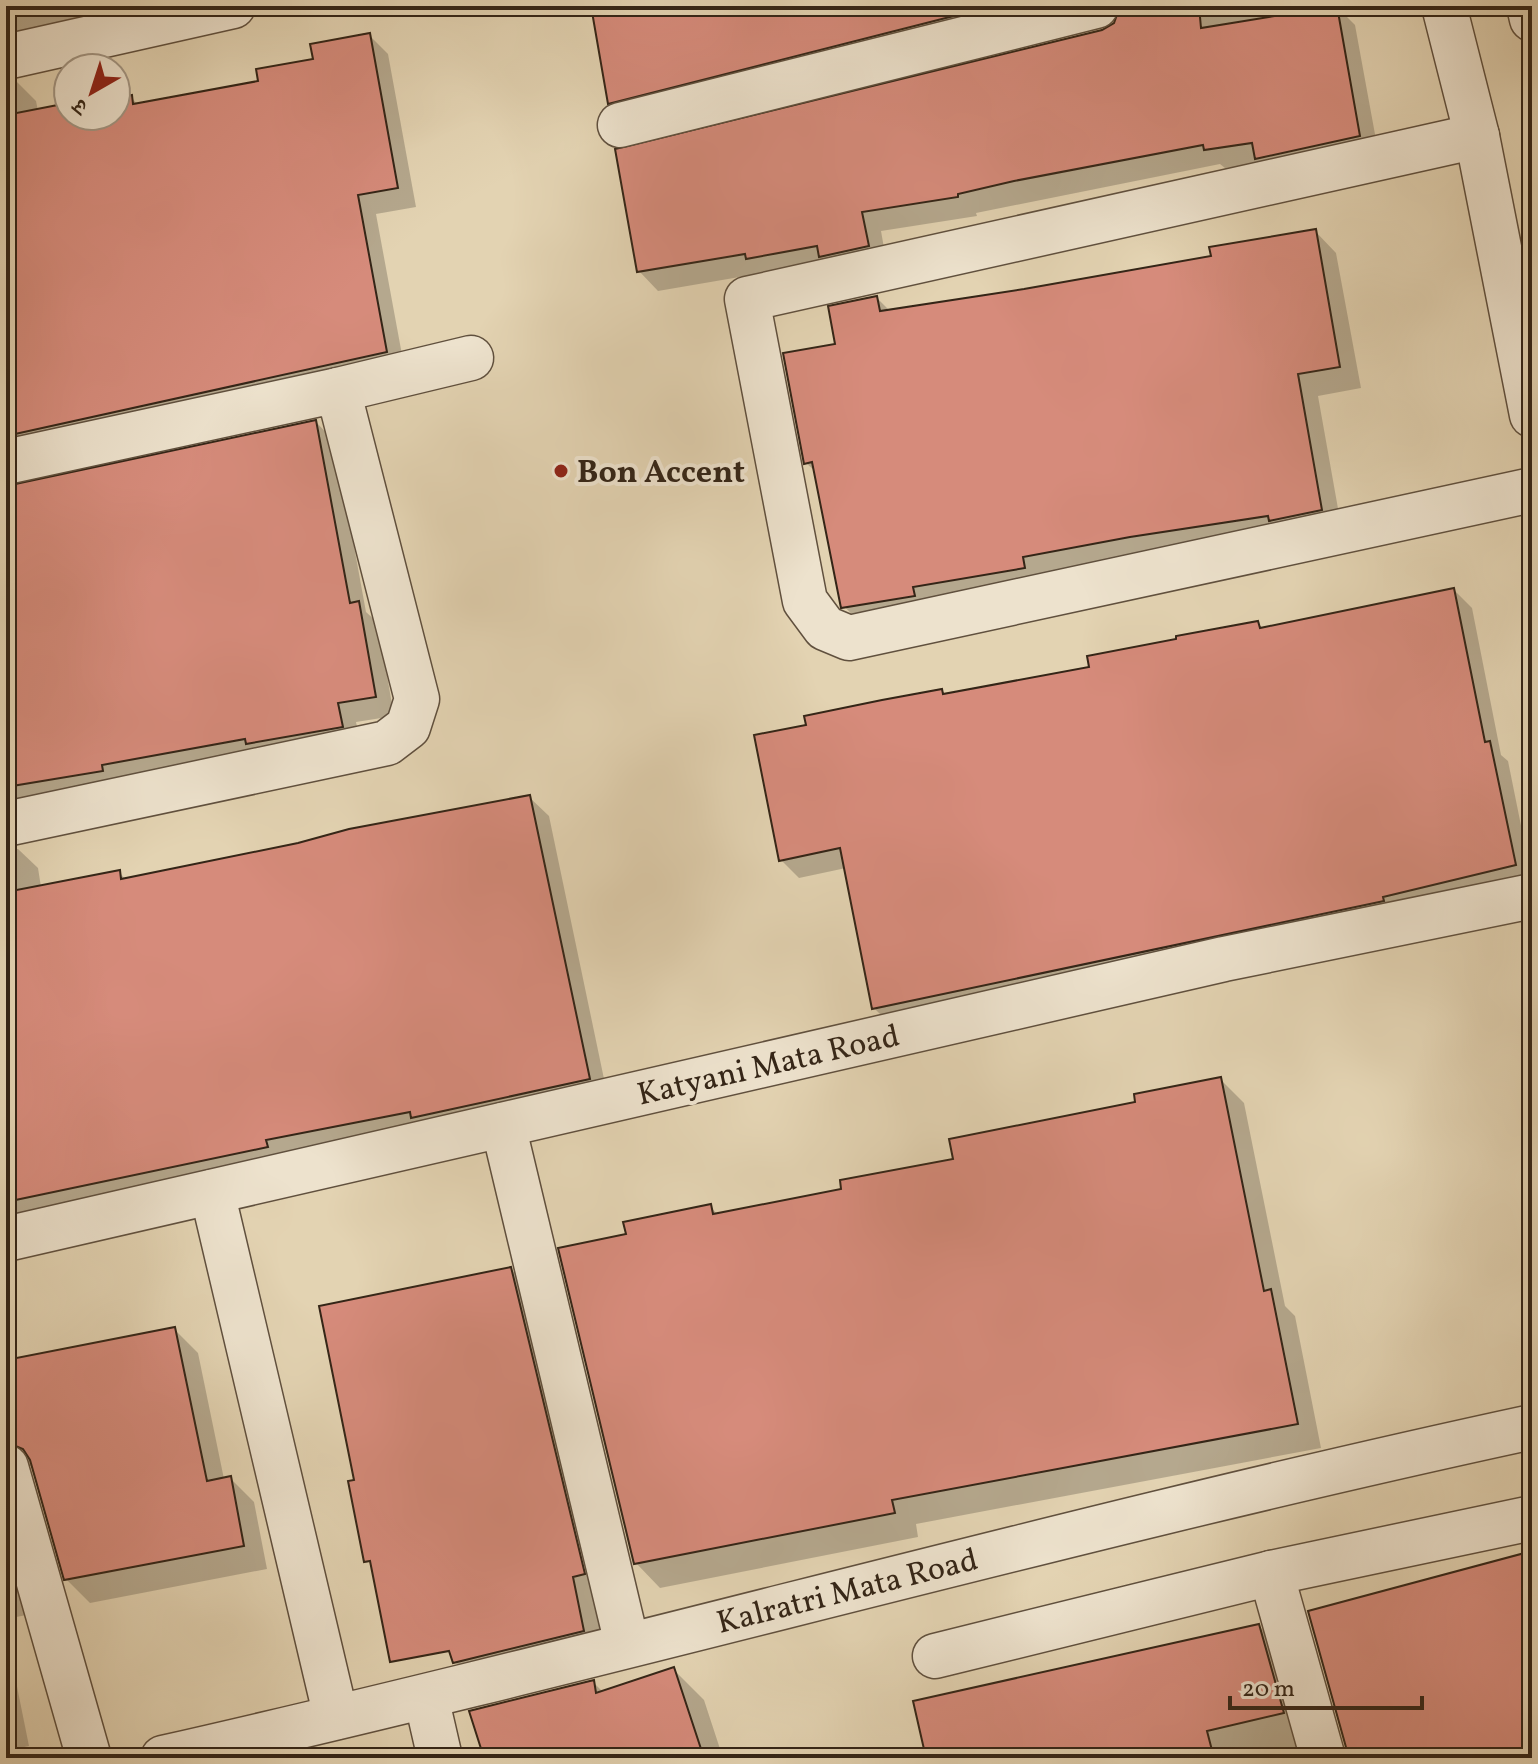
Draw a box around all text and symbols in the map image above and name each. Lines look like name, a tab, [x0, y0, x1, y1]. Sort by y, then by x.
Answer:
north arrow	[52, 52, 132, 132]
text: उ	[65, 89, 97, 122]
place label: Bon Accent	[577, 452, 745, 496]
marker: Bon Accent	[552, 462, 570, 480]
street label: Katyani Mata Road	[633, 1015, 904, 1118]
street label: Kalratri Mata Road	[712, 1539, 983, 1647]
scale bar	[1230, 1660, 1422, 1710]
text: 20 m	[1242, 1673, 1295, 1707]

